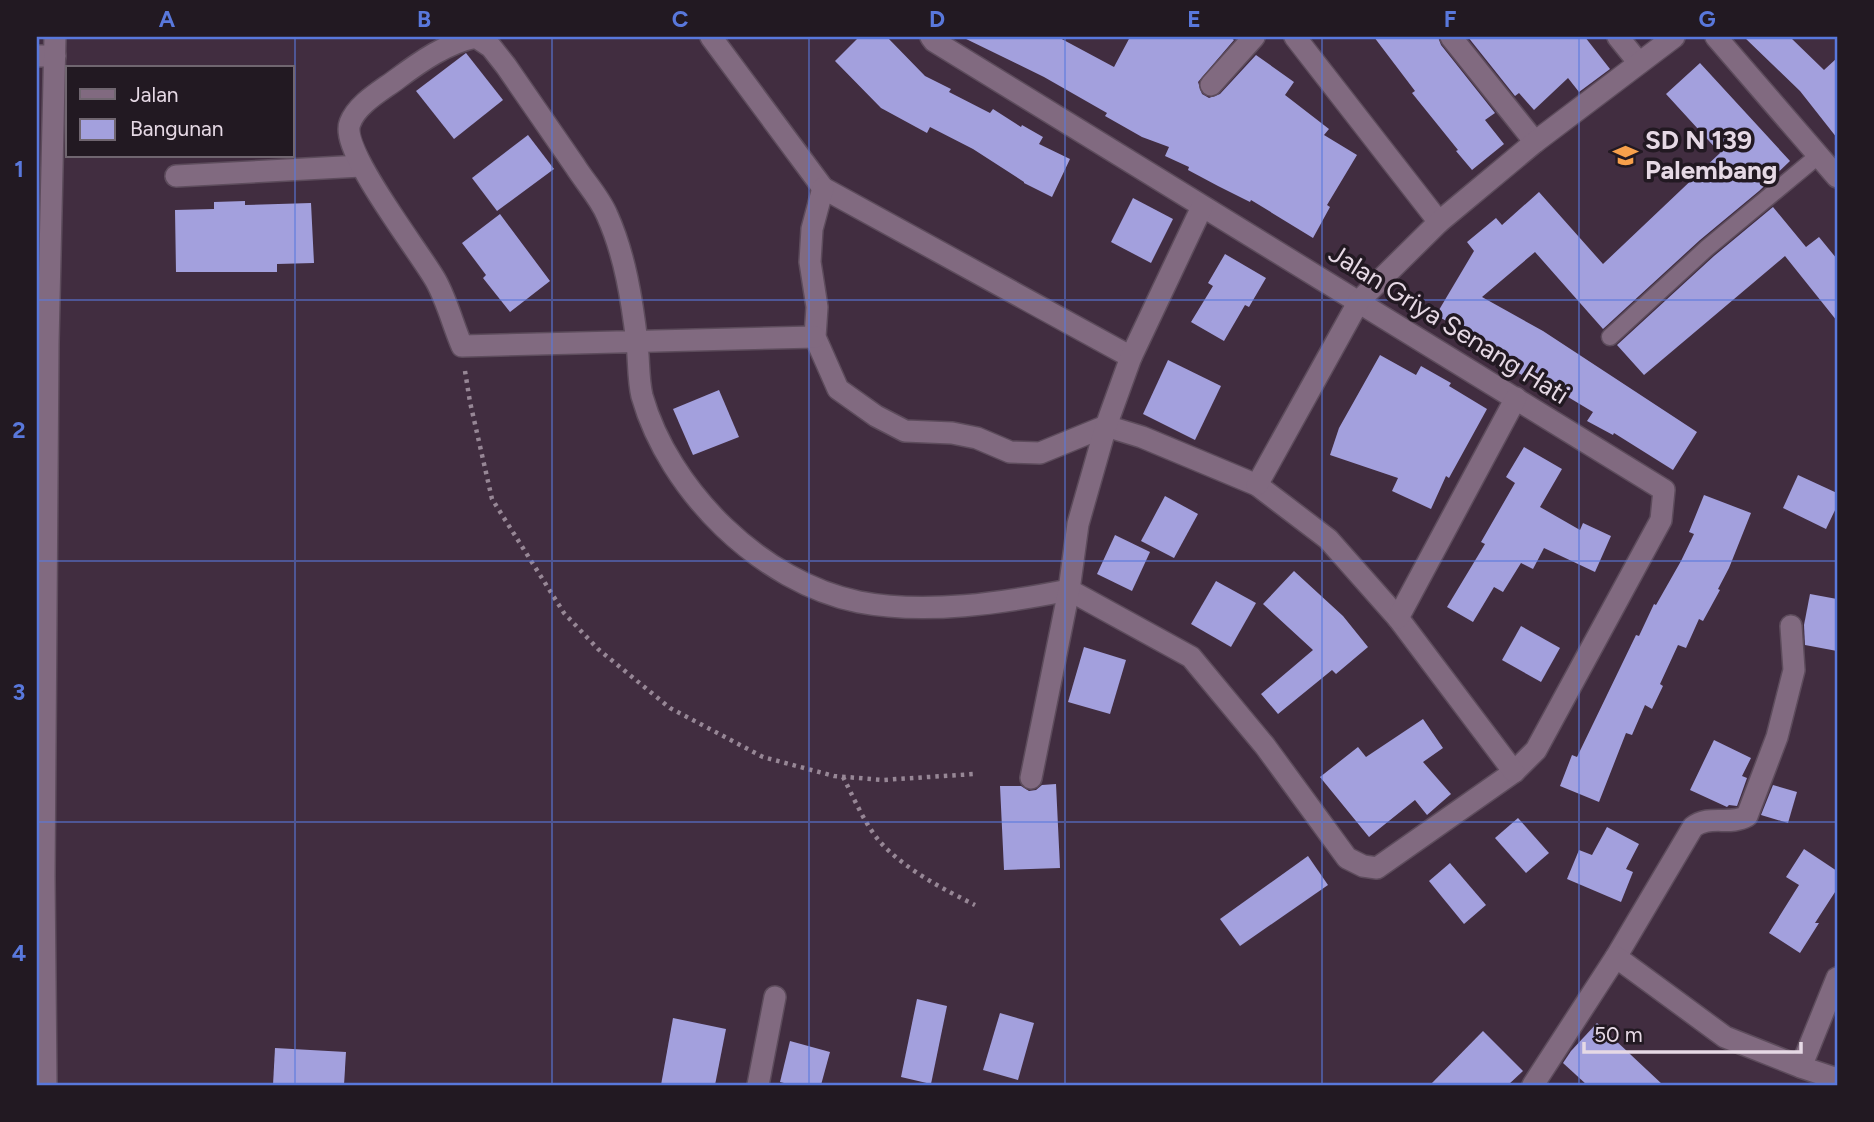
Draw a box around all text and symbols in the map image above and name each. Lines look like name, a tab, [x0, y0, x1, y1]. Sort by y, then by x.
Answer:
text: A	[159, 5, 176, 33]
text: B	[417, 5, 431, 33]
text: C	[672, 5, 689, 33]
text: D	[929, 5, 945, 33]
text: E	[1187, 5, 1201, 33]
text: F	[1444, 5, 1457, 33]
text: G	[1698, 5, 1716, 33]
legend	[66, 66, 294, 158]
text: Jalan	[130, 82, 179, 107]
text: Bangunan	[130, 116, 223, 141]
place label: SD N 139 Palembang	[1645, 124, 1778, 186]
school or university icon: SD N 139 Palembang	[1611, 141, 1639, 169]
text: 1	[14, 155, 24, 183]
street label: Jalan Griya Senang Hati	[1323, 237, 1575, 411]
text: 2	[12, 416, 26, 444]
text: 3	[13, 678, 25, 706]
text: 4	[12, 939, 26, 967]
scale bar	[1584, 1010, 1800, 1054]
text: 50 m	[1594, 1022, 1643, 1047]

